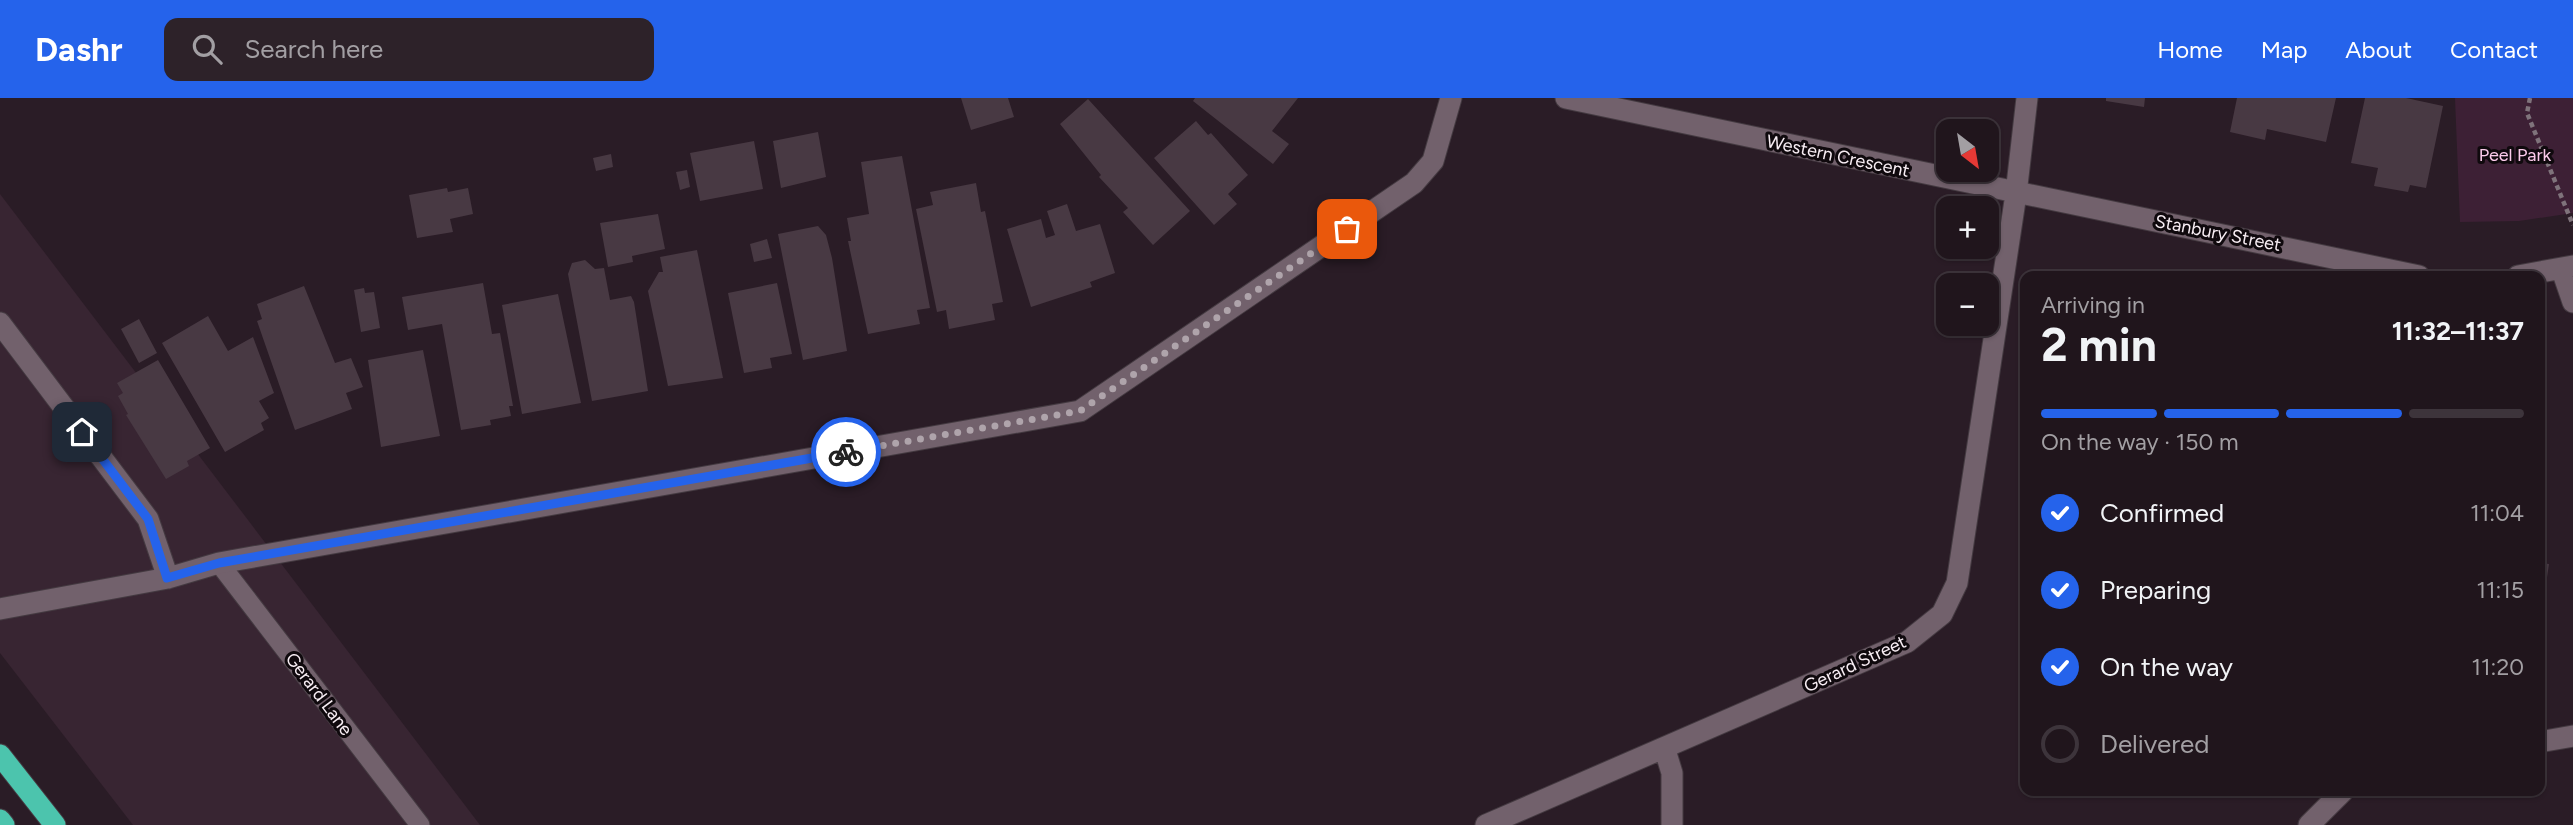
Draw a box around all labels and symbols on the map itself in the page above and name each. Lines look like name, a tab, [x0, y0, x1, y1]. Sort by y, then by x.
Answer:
north arrow	[1936, 119, 1998, 182]
street label: Western Crescent	[1764, 130, 1912, 182]
park label: Peel Park	[2479, 144, 2552, 166]
pin	[1317, 199, 1377, 259]
street label: Stanbury Street	[2153, 210, 2283, 256]
pin	[52, 402, 112, 462]
courier	[811, 417, 881, 487]
street label: Gerard Street	[1800, 631, 1910, 697]
street label: Gerard Lane	[281, 648, 357, 740]

